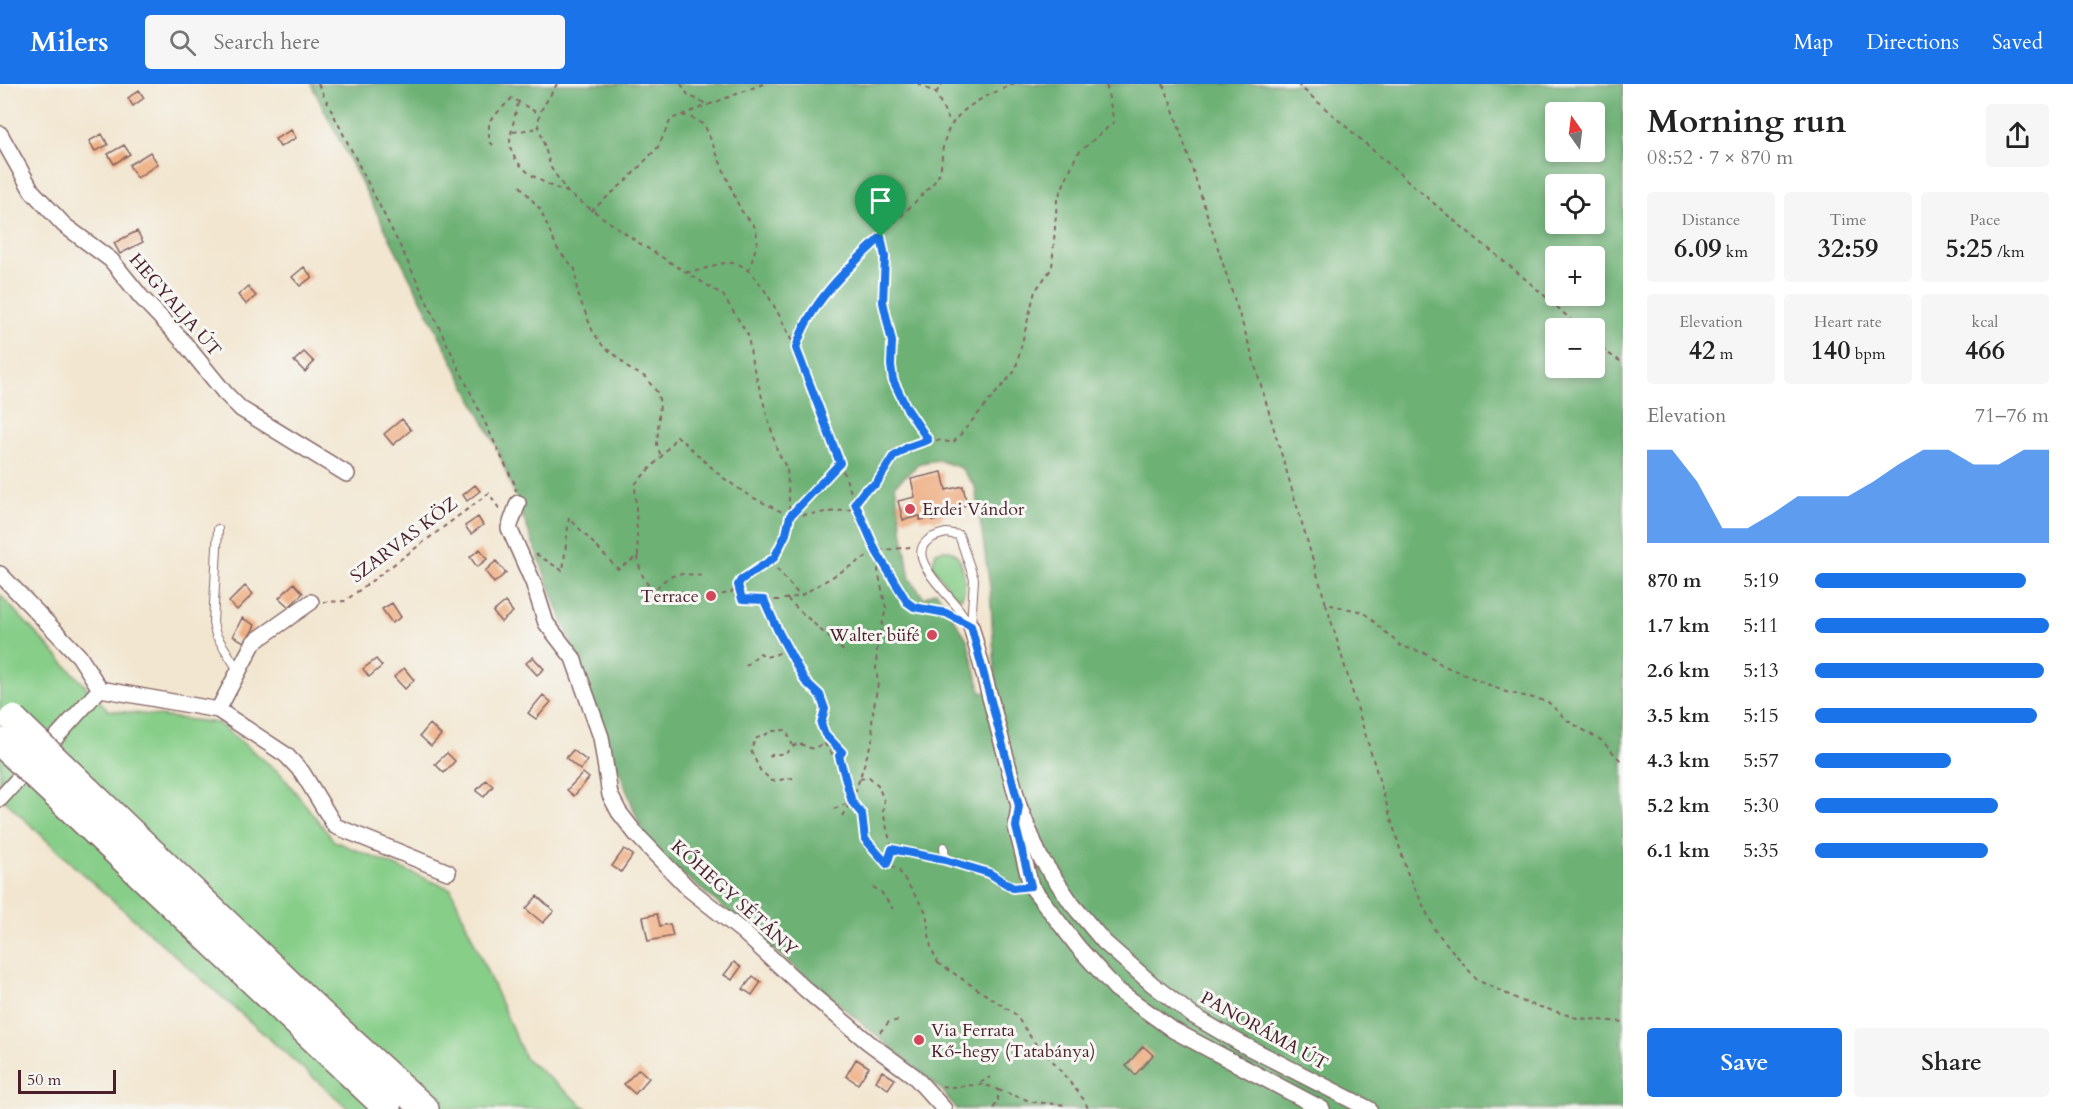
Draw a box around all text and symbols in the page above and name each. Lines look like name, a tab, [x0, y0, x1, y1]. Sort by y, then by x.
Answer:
search box	[145, 15, 565, 69]
text: Milers	[30, 23, 109, 61]
icon: search	[166, 26, 199, 59]
text: Search here	[214, 27, 320, 57]
text: Map	[1793, 28, 1833, 57]
text: Directions	[1866, 28, 1959, 57]
text: Saved	[1992, 28, 2043, 57]
text: Morning run	[1647, 99, 1847, 144]
north arrow	[1545, 102, 1605, 162]
map controls	[1545, 102, 1605, 378]
button: share	[1986, 104, 2049, 167]
text: 08:52 · 7 × 870 m	[1647, 144, 1793, 171]
button: locate	[1545, 174, 1605, 234]
pin	[855, 175, 906, 237]
icon: arrive	[864, 184, 897, 217]
text: Distance	[1682, 209, 1740, 231]
text: Time	[1829, 209, 1867, 231]
text: Pace	[1970, 209, 2000, 231]
text: 6.09	[1674, 231, 1722, 266]
text: 32:59	[1818, 231, 1878, 266]
text: 5:25	[1945, 231, 1993, 266]
text: km	[1722, 241, 1748, 263]
text: /km	[1993, 241, 2025, 263]
button: +	[1545, 246, 1605, 306]
street label: HEGYALJA ÚT	[123, 248, 227, 362]
text: Elevation	[1679, 311, 1743, 333]
text: Heart rate	[1814, 311, 1882, 333]
text: kcal	[1972, 311, 1998, 333]
button: −	[1545, 318, 1605, 378]
text: 42	[1689, 333, 1715, 368]
text: 140	[1811, 333, 1851, 368]
text: 466	[1965, 333, 2005, 368]
text: m	[1715, 343, 1733, 365]
text: bpm	[1851, 343, 1885, 365]
text: Elevation	[1647, 402, 1726, 429]
text: 71–76 m	[1975, 402, 2049, 429]
street label: SZARVAS KÖZ	[345, 491, 463, 589]
place label: Erdei Vándor	[922, 497, 1025, 522]
marker: Erdei Vándor	[903, 502, 917, 516]
text: 870 m	[1647, 567, 1702, 594]
text: 5:19	[1743, 567, 1779, 594]
place label: Terrace	[640, 584, 699, 609]
marker: Terrace	[704, 589, 718, 603]
text: 1.7 km	[1647, 612, 1710, 639]
text: 5:11	[1743, 612, 1779, 639]
place label: Walter büfé	[828, 623, 920, 648]
marker: Walter büfé	[925, 628, 939, 642]
text: 2.6 km	[1647, 657, 1710, 684]
text: 5:13	[1743, 657, 1779, 684]
text: 3.5 km	[1647, 702, 1710, 729]
text: 5:15	[1743, 702, 1779, 729]
text: 4.3 km	[1647, 747, 1710, 774]
text: 5:57	[1743, 747, 1779, 774]
text: 5.2 km	[1647, 792, 1710, 819]
text: 5:30	[1743, 792, 1779, 819]
street label: KŐHEGY SÉTÁNY	[665, 834, 803, 962]
text: 6.1 km	[1647, 837, 1710, 864]
text: 5:35	[1743, 837, 1779, 864]
street label: PANORÁMA ÚT	[1196, 986, 1332, 1076]
place label: Via Ferrata Kő-hegy (Tatabánya)	[931, 1018, 1095, 1064]
button: Save	[1647, 1028, 1842, 1097]
button: Share	[1854, 1028, 2049, 1097]
marker: Via Ferrata Kő-hegy (Tatabánya)	[912, 1033, 926, 1047]
scale bar	[18, 1067, 116, 1094]
text: 50 m	[27, 1069, 61, 1091]

